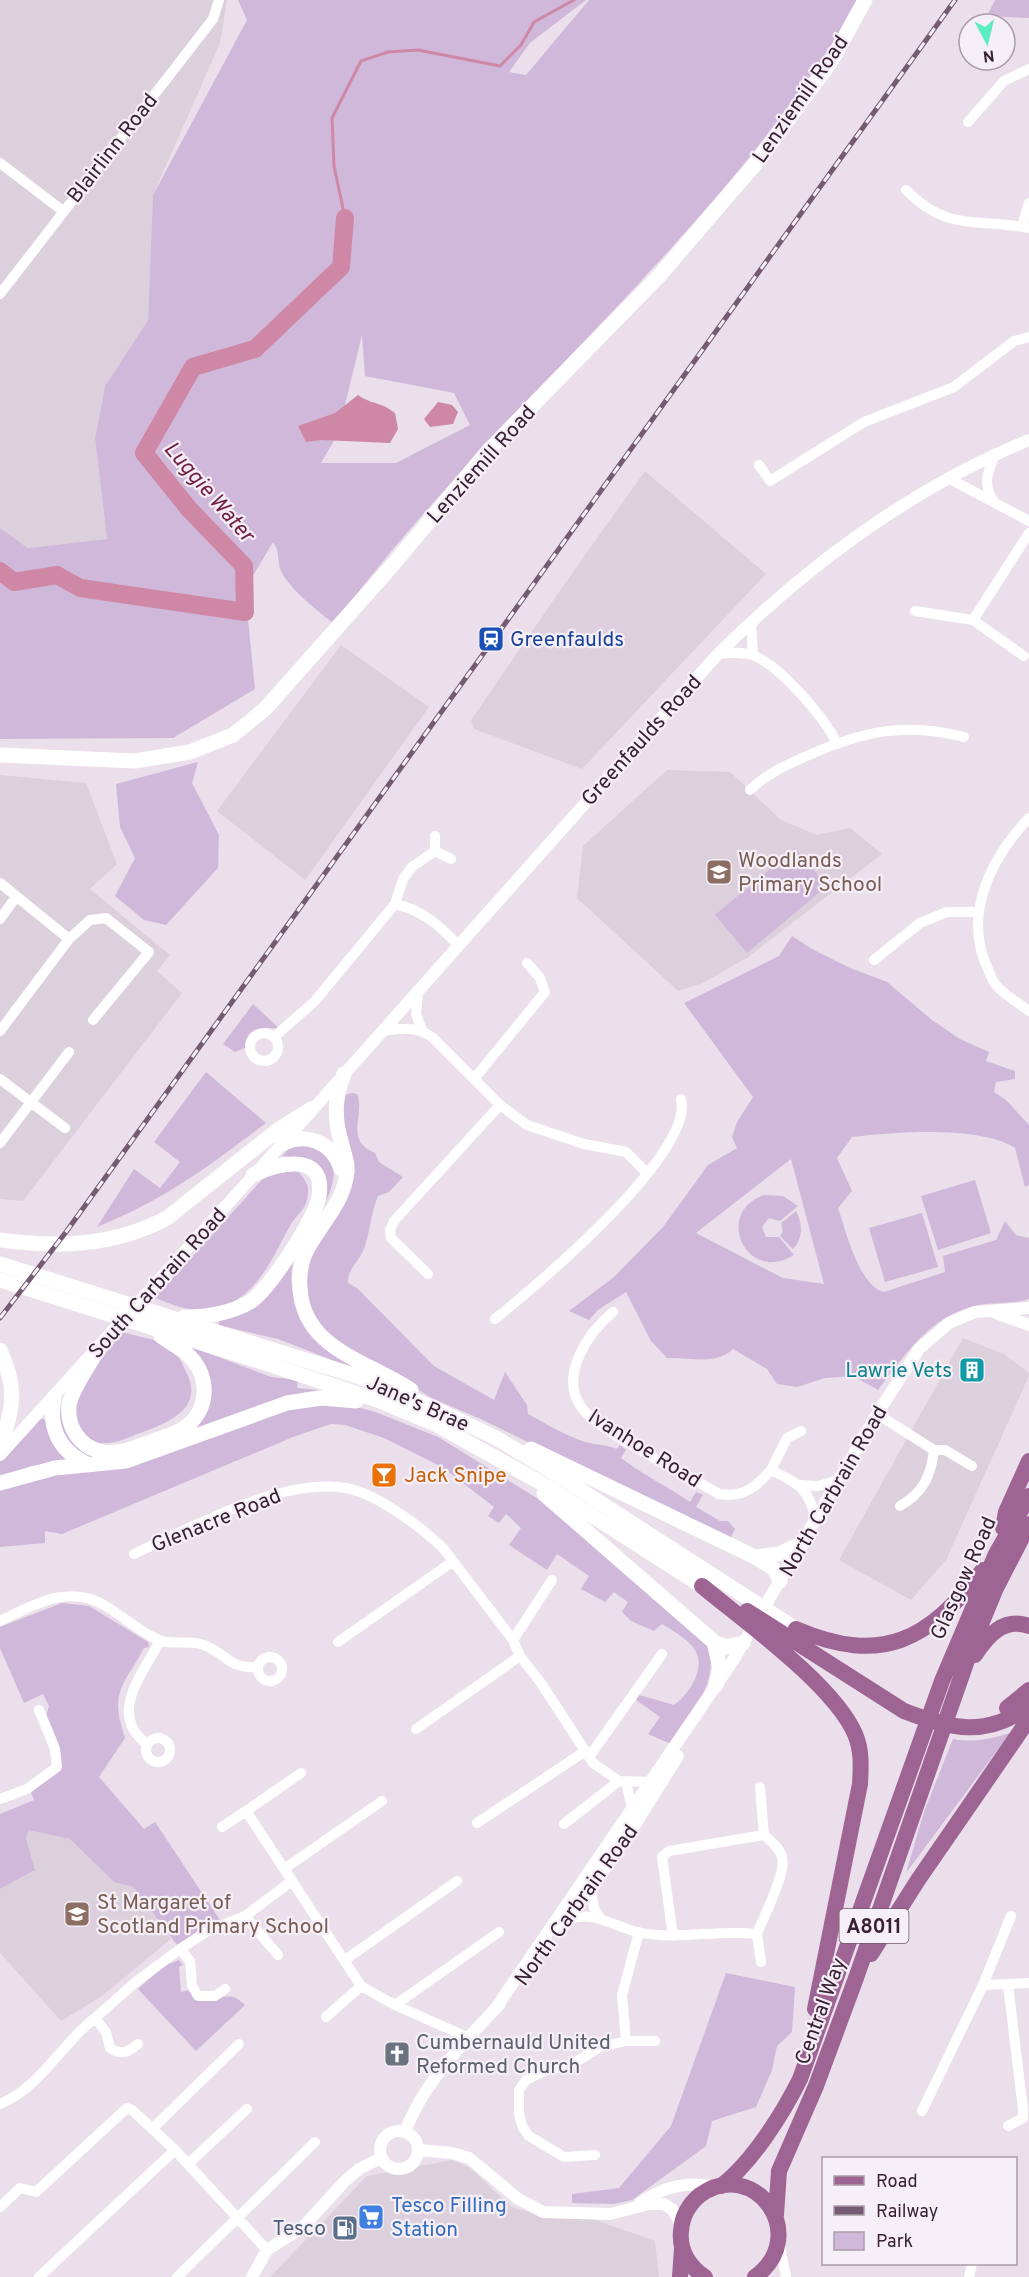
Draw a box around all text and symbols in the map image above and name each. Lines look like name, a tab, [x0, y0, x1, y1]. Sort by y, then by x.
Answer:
north arrow	[957, 12, 1017, 72]
street label: Lenziemill Road	[747, 31, 855, 169]
text: N	[982, 44, 996, 66]
street label: Blairlinn Road	[62, 89, 164, 209]
street label: Lenziemill Road	[422, 400, 542, 530]
water label: Luggie Water	[157, 437, 260, 550]
station icon: Greenfaulds	[476, 624, 506, 654]
place label: Greenfaulds	[510, 627, 624, 654]
street label: Greenfaulds Road	[576, 670, 708, 812]
place label: Woodlands Primary School	[738, 848, 882, 899]
school or university icon: Woodlands Primary School	[704, 857, 734, 887]
street label: South Carbrain Road	[83, 1203, 233, 1365]
building icon: Lawrie Vets	[957, 1355, 987, 1385]
place label: Lawrie Vets	[845, 1358, 952, 1385]
street label: Jane's Brae	[362, 1370, 473, 1439]
street label: North Carbrain Road	[774, 1401, 894, 1582]
street label: Ivanhoe Road	[583, 1404, 706, 1495]
bar icon: Jack Snipe	[369, 1460, 399, 1490]
place label: Jack Snipe	[404, 1463, 507, 1490]
street label: Glenacre Road	[148, 1483, 285, 1560]
street label: Glasgow Road	[925, 1513, 1004, 1645]
street label: North Carbrain Road	[509, 1820, 645, 1992]
place label: St Margaret of Scotland Primary School	[97, 1890, 329, 1941]
school or university icon: St Margaret of Scotland Primary School	[62, 1899, 92, 1929]
road number: A8011	[840, 1909, 908, 1943]
street label: Central Way	[790, 1954, 853, 2069]
place label: Cumbernauld United Reformed Church	[416, 2030, 611, 2081]
church icon: Cumbernauld United Reformed Church	[382, 2039, 412, 2069]
legend	[822, 2157, 1017, 2265]
text: Road	[876, 2171, 918, 2194]
place label: Tesco Filling Station	[391, 2193, 507, 2244]
text: Railway	[876, 2201, 938, 2224]
supermarket icon: Tesco Filling Station	[356, 2202, 386, 2232]
fuel station icon: Tesco	[330, 2213, 360, 2243]
place label: Tesco	[273, 2216, 326, 2243]
text: Park	[876, 2231, 913, 2254]

